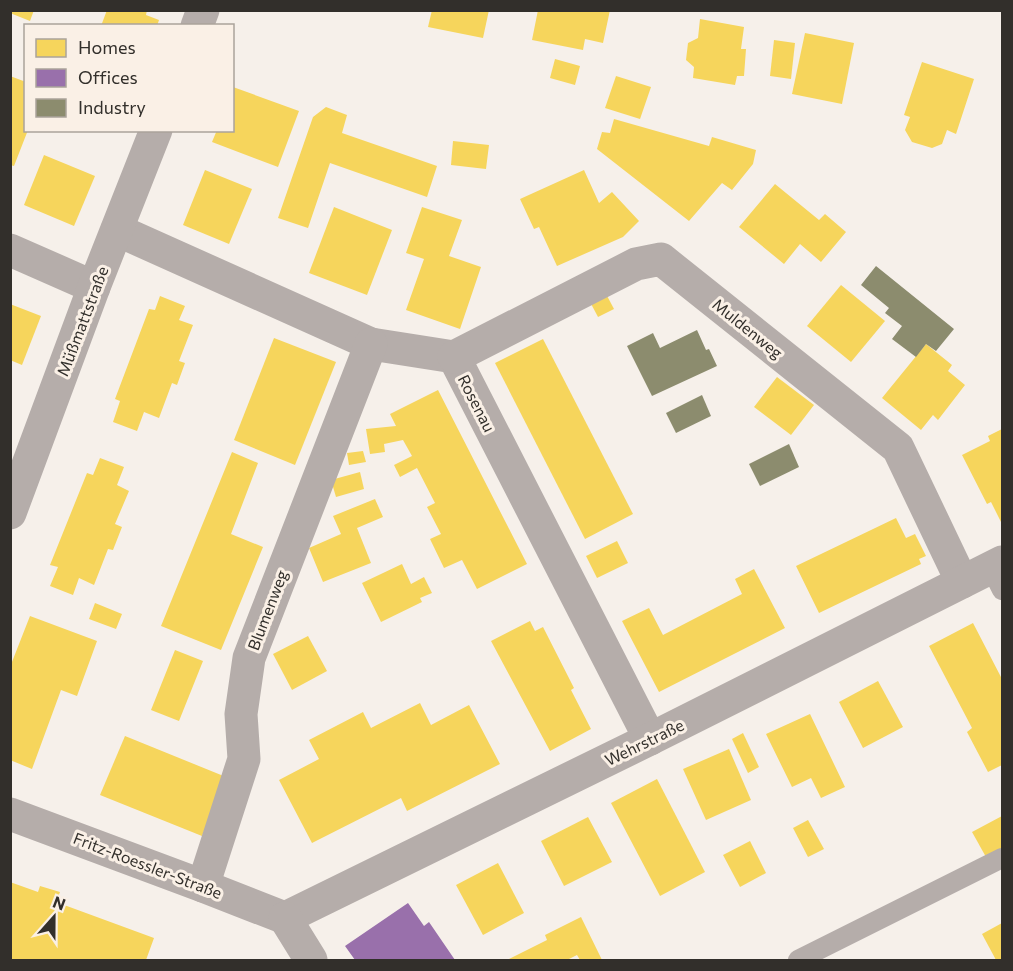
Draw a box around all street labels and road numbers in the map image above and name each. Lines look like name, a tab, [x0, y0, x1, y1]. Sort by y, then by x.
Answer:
street label: Müßmattstraße	[52, 263, 112, 379]
street label: Muldenweg	[709, 294, 787, 362]
street label: Rosenau	[455, 371, 499, 435]
street label: Blumenweg	[243, 567, 291, 653]
street label: Wehrstraße	[601, 715, 687, 769]
street label: Fritz-Roessler-Straße	[71, 828, 225, 902]

